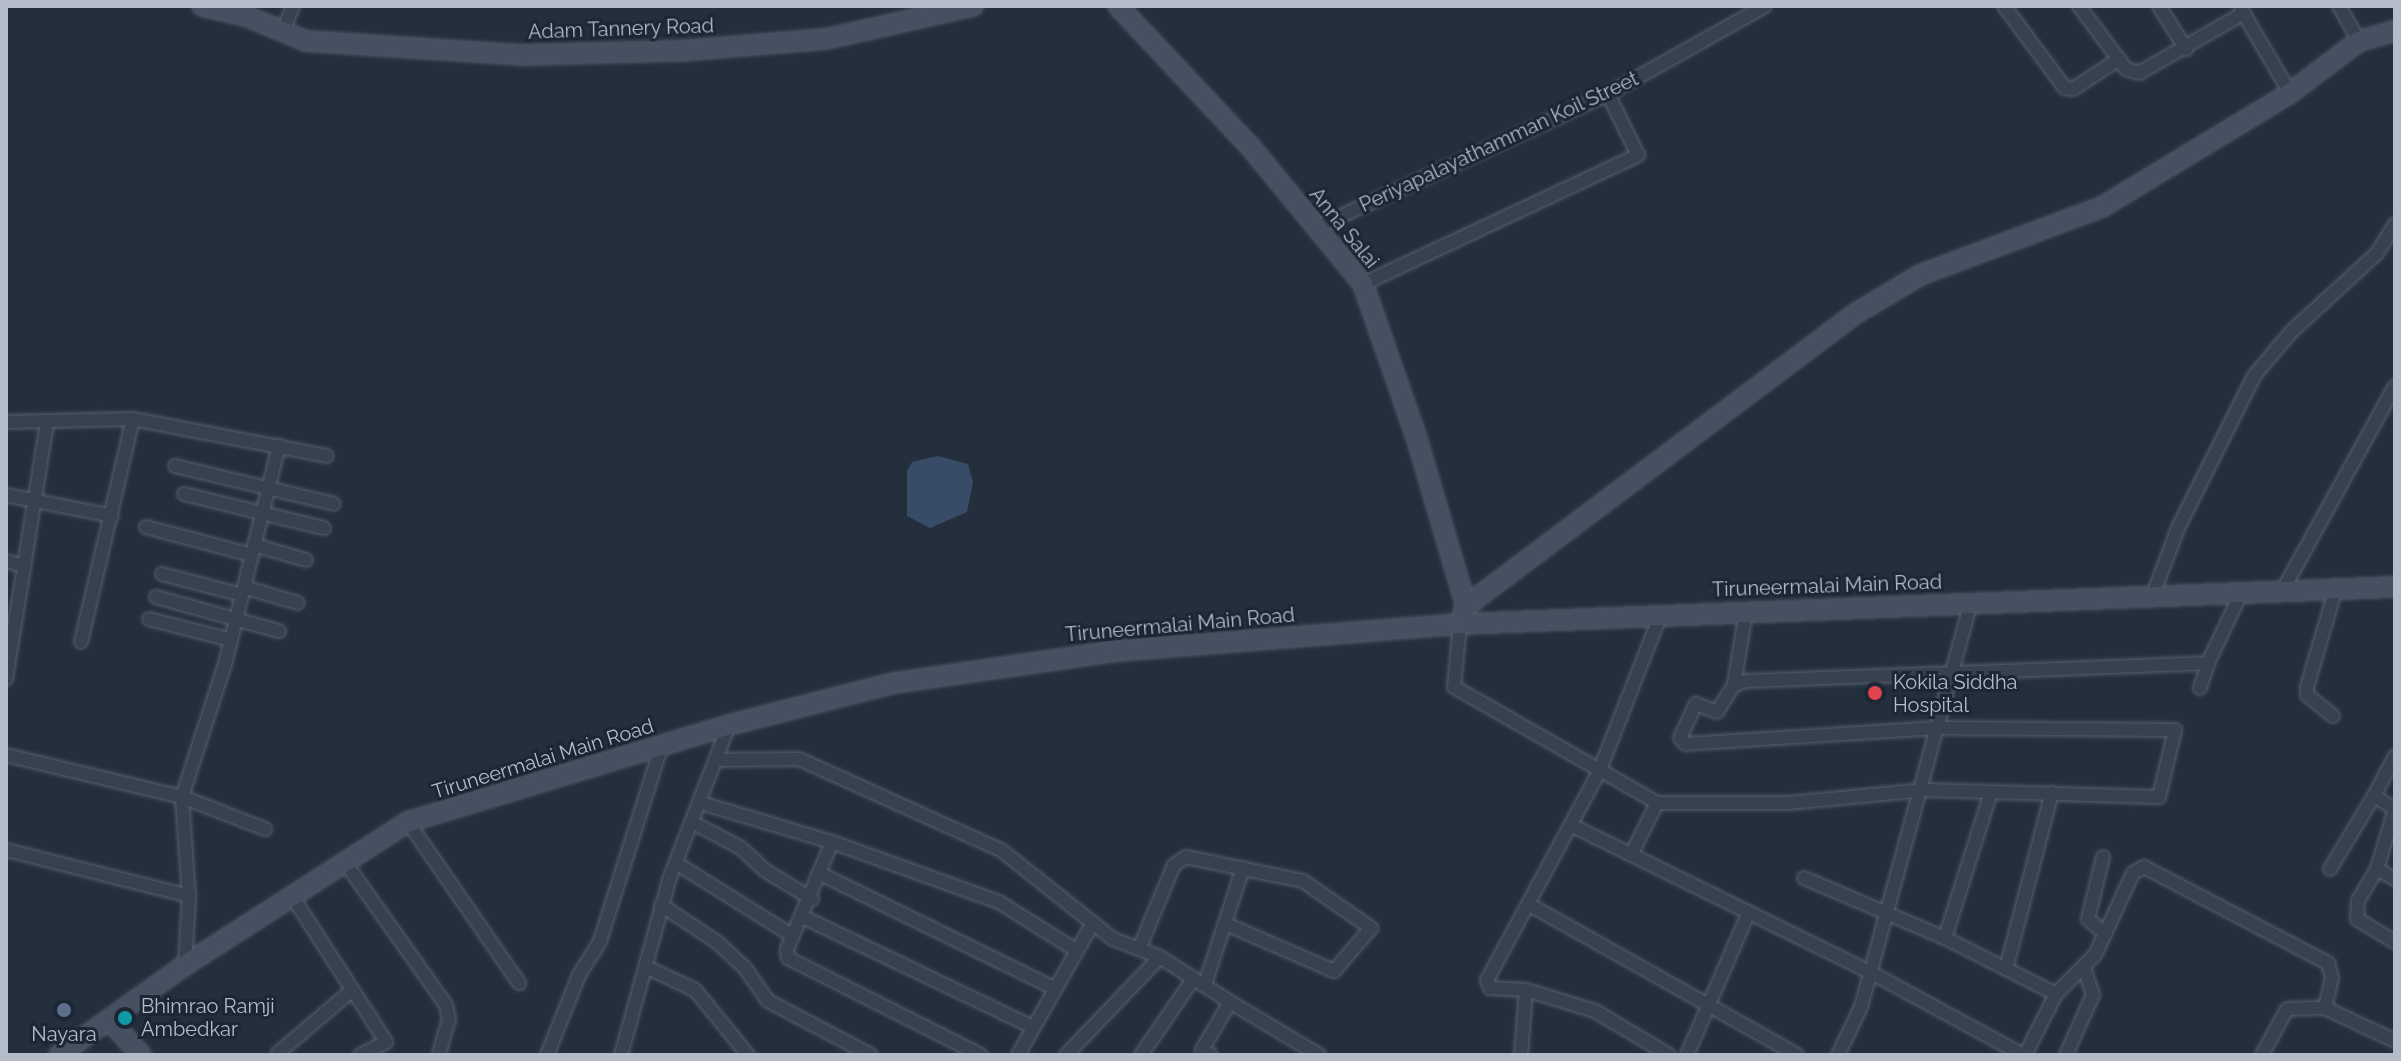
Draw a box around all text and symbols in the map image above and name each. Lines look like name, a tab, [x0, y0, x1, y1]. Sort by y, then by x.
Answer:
street label: Adam Tannery Road	[527, 14, 715, 44]
street label: Periyapalayathamman Koil Street	[1355, 67, 1643, 217]
street label: Anna Salai	[1304, 183, 1384, 273]
street label: Tiruneermalai Main Road	[1712, 570, 1942, 602]
street label: Tiruneermalai Main Road	[1064, 603, 1296, 647]
place label: Kokila Siddha Hospital	[1893, 670, 2017, 717]
marker: Kokila Siddha Hospital	[1864, 682, 1886, 704]
street label: Tiruneermalai Main Road	[429, 714, 657, 804]
place label: Bhimrao Ramji Ambedkar	[141, 994, 275, 1041]
marker: Nayara	[55, 1001, 73, 1019]
marker: Bhimrao Ramji Ambedkar	[116, 1009, 134, 1027]
place label: Nayara	[31, 1022, 97, 1046]

